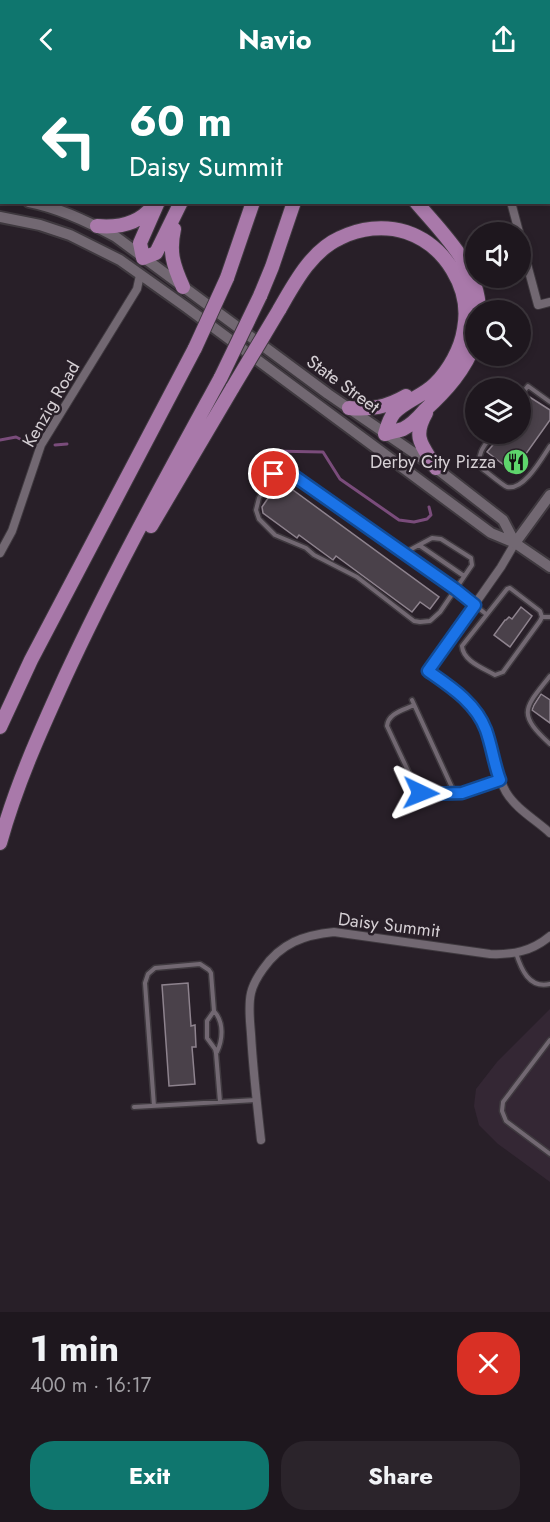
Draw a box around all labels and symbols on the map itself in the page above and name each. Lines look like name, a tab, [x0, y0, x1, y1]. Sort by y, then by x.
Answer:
street label: State Street	[301, 349, 385, 420]
street label: Kenzig Road	[16, 356, 86, 452]
restaurant icon: Derby City Pizza	[501, 447, 531, 477]
pin	[248, 448, 299, 499]
place label: Derby City Pizza	[370, 449, 496, 475]
position arrow	[389, 761, 453, 825]
street label: Daisy Summit	[337, 906, 442, 944]

